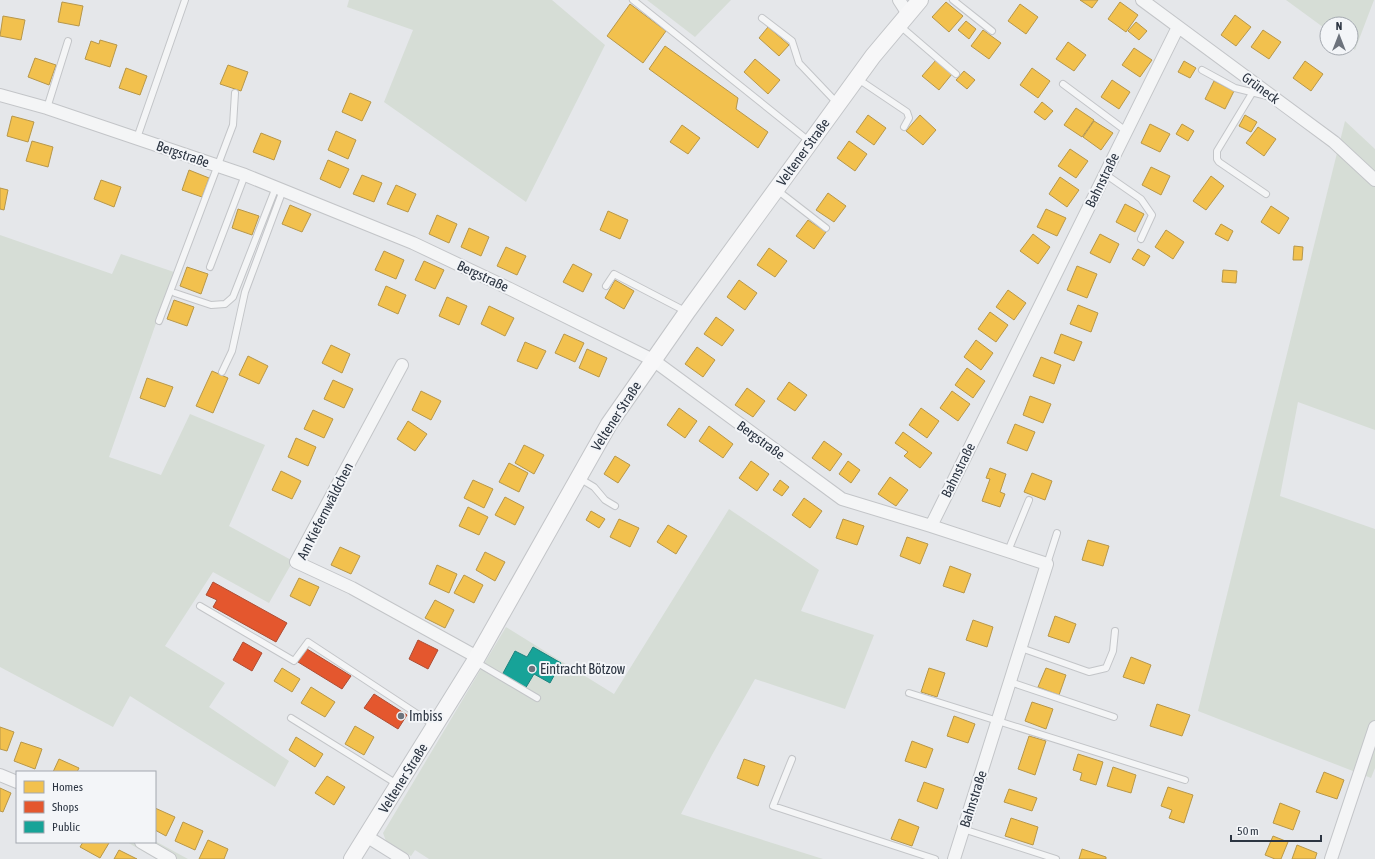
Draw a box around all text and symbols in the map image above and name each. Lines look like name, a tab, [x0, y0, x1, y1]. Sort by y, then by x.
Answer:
north arrow	[1319, 16, 1359, 56]
text: N	[1336, 20, 1342, 32]
street label: Grüneck	[1239, 69, 1283, 107]
street label: Veltener Straße	[773, 115, 833, 189]
street label: Bergstraße	[154, 137, 212, 171]
street label: Bahnstraße	[1082, 150, 1122, 210]
street label: Bergstraße	[455, 257, 511, 295]
street label: Veltener Straße	[588, 378, 644, 454]
street label: Bergstraße	[734, 417, 788, 463]
street label: Bahnstraße	[938, 440, 978, 500]
street label: Am Kiefernwäldchen	[294, 460, 356, 562]
place label: Eintracht Bötzow	[540, 661, 626, 677]
marker: Eintracht Bötzow	[527, 664, 537, 674]
place label: Imbiss	[409, 708, 442, 724]
marker: Imbiss	[396, 711, 406, 721]
street label: Veltener Straße	[375, 740, 431, 816]
street label: Bahnstraße	[956, 768, 990, 830]
legend	[16, 771, 156, 843]
text: Homes	[52, 780, 83, 794]
text: Shops	[52, 800, 78, 814]
scale bar	[1231, 817, 1321, 843]
text: Public	[52, 820, 80, 834]
text: 50 m	[1237, 824, 1259, 838]

